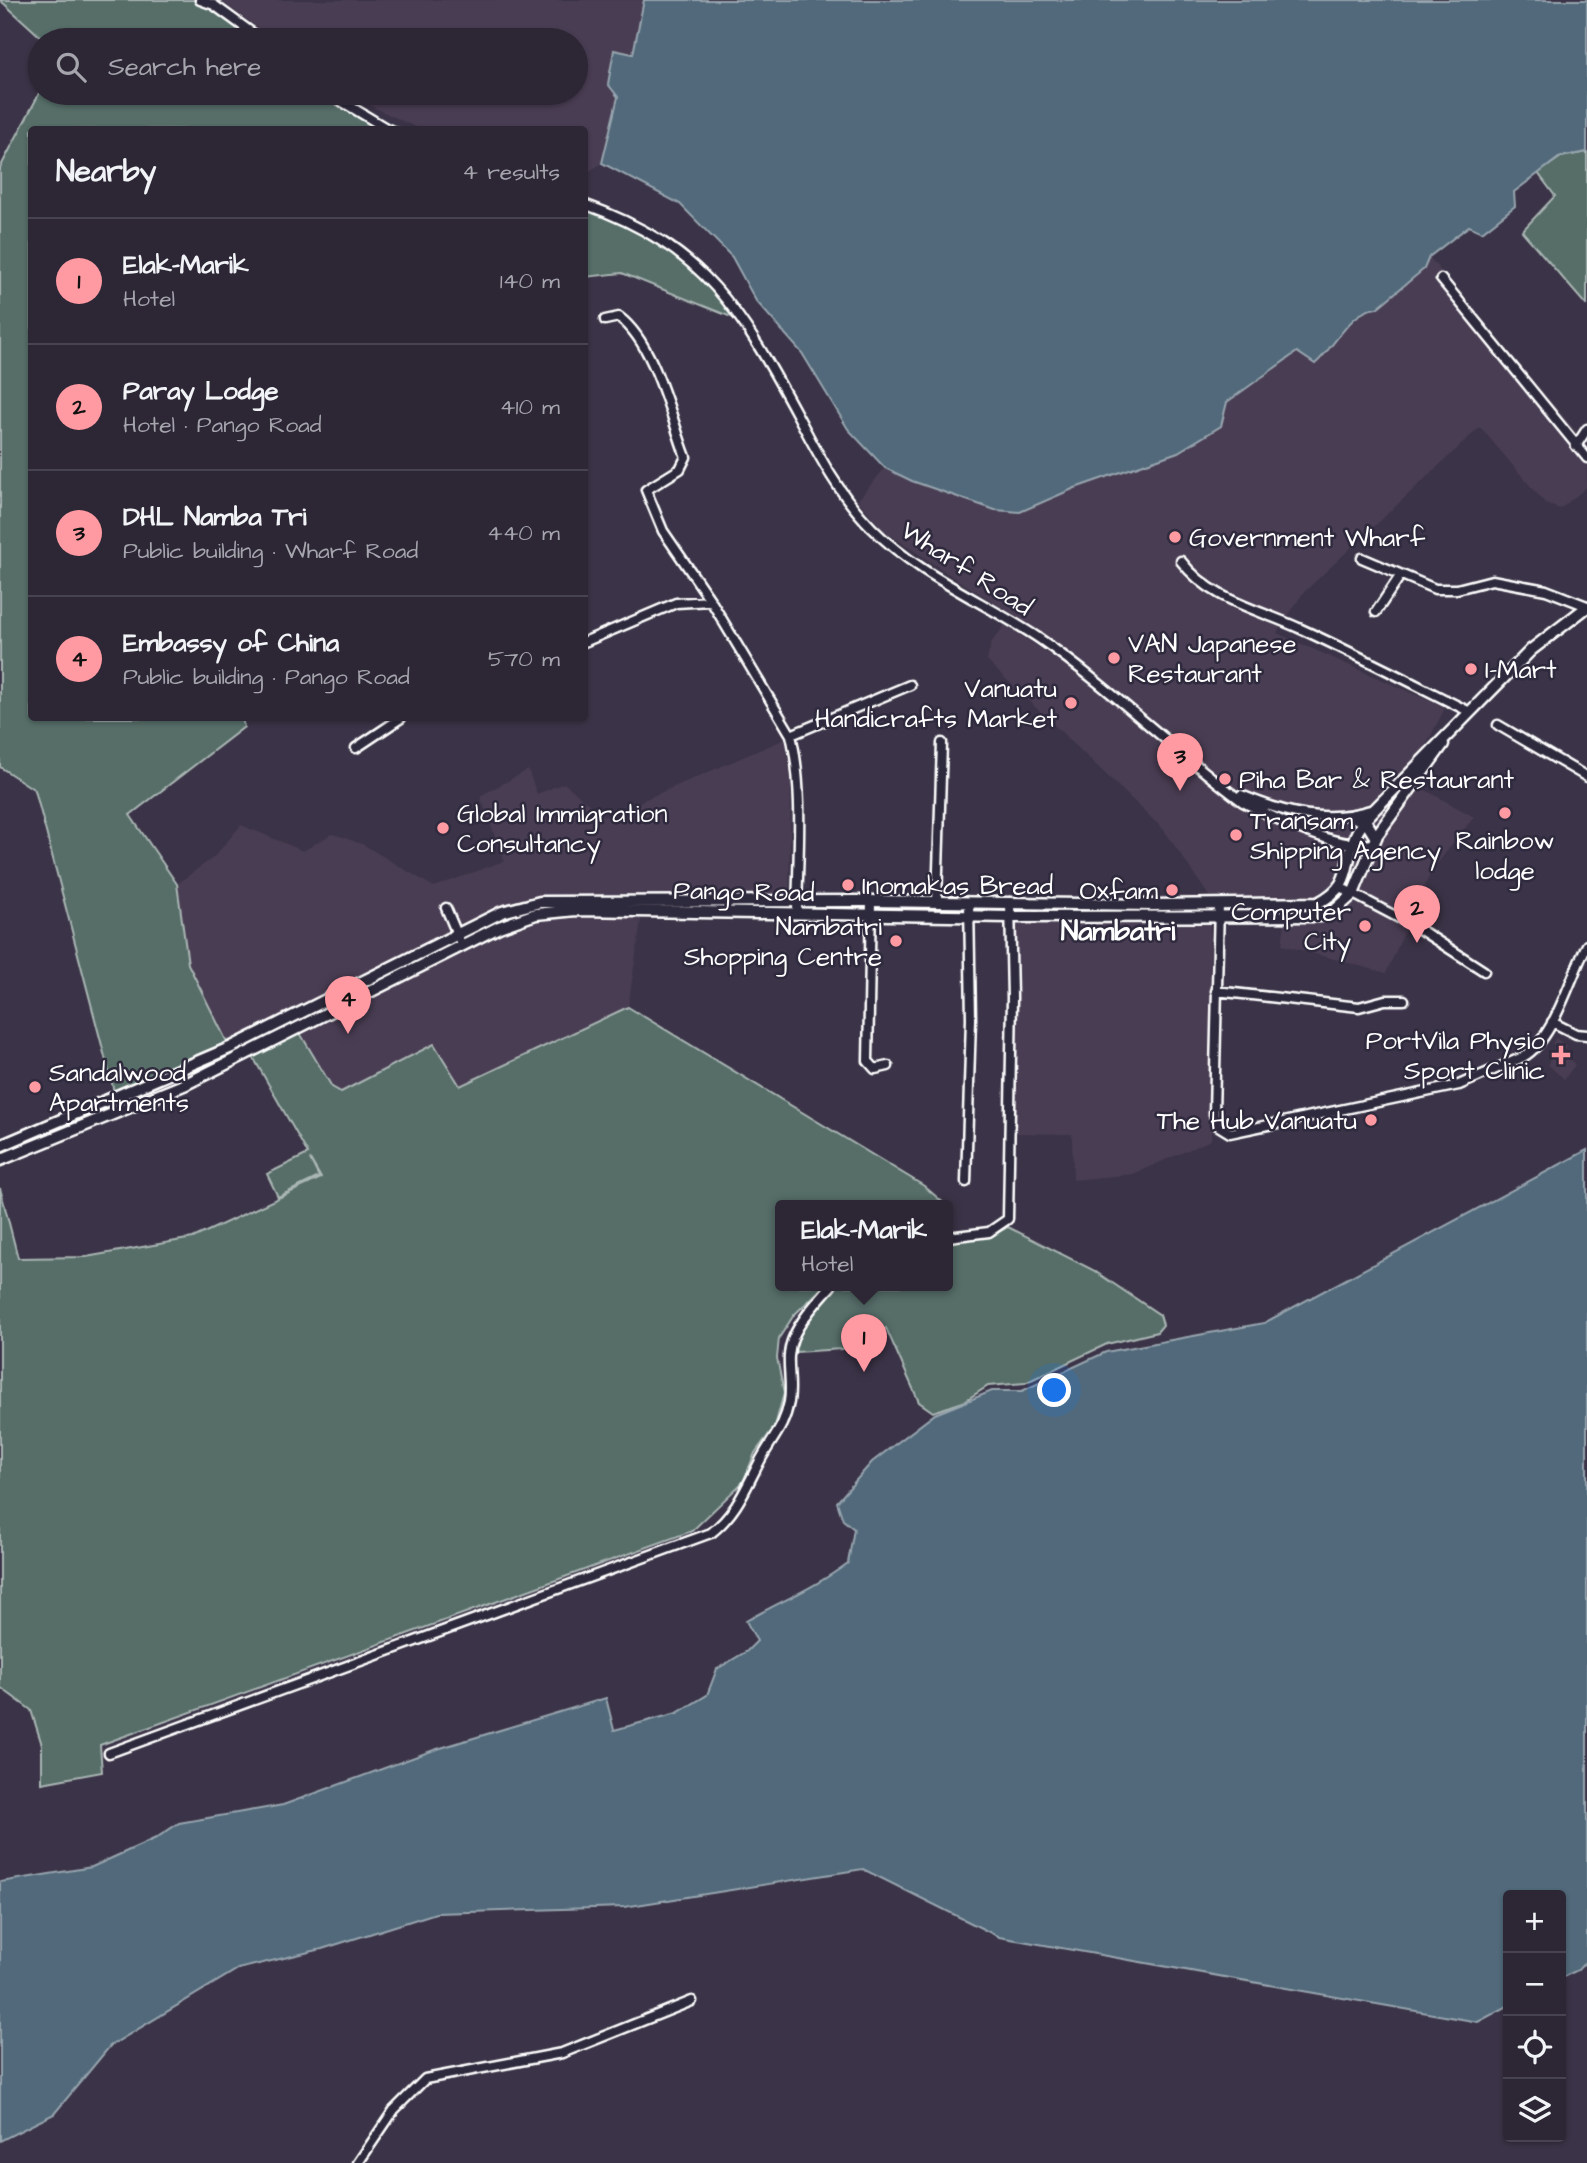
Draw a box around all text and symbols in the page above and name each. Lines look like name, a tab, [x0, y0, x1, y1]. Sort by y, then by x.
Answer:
search box	[28, 28, 588, 105]
icon: search	[52, 48, 90, 86]
text: Search here	[108, 49, 261, 85]
text: Nearby	[56, 151, 156, 193]
text: 4 results	[462, 156, 560, 188]
text: Elak-Marik	[123, 247, 249, 283]
text: 1	[78, 265, 80, 297]
text: 140 m	[500, 265, 560, 297]
text: Hotel	[123, 283, 175, 315]
text: Paray Lodge	[123, 373, 279, 409]
text: 2	[72, 391, 86, 423]
text: 410 m	[500, 391, 560, 423]
text: Hotel · Pango Road	[123, 409, 322, 441]
text: DHL Namba Tri	[123, 499, 307, 535]
street label: Wharf Road	[894, 513, 1039, 625]
text: 3	[73, 517, 85, 549]
text: 440 m	[487, 517, 560, 549]
place label: Government Wharf	[1189, 520, 1426, 556]
marker: Government Wharf	[1167, 529, 1183, 545]
text: Public building · Wharf Road	[123, 535, 418, 567]
text: Embassy of China	[123, 625, 339, 661]
place label: VAN Japanese Restaurant	[1128, 626, 1297, 692]
text: 4	[71, 643, 87, 675]
text: 570 m	[488, 643, 560, 675]
marker: VAN Japanese Restaurant	[1106, 650, 1122, 666]
place label: I-Mart	[1485, 652, 1557, 688]
text: Public building · Pango Road	[123, 661, 410, 693]
marker: I-Mart	[1463, 661, 1479, 677]
place label: Vanuatu Handicrafts Market	[815, 671, 1057, 737]
marker: Vanuatu Handicrafts Market	[1063, 695, 1079, 711]
pin: 3	[1157, 733, 1203, 791]
place label: Piha Bar & Restaurant	[1239, 762, 1514, 798]
marker: Piha Bar & Restaurant	[1217, 771, 1233, 787]
place label: Global Immigration Consultancy	[457, 796, 667, 864]
place label: Transam Shipping Agency	[1250, 803, 1441, 871]
marker: Rainbow lodge	[1497, 805, 1513, 821]
marker: Global Immigration Consultancy	[435, 820, 451, 836]
place label: Rainbow lodge	[1456, 823, 1554, 891]
marker: Transam Shipping Agency	[1228, 827, 1244, 843]
place label: Inomakas Bread	[862, 868, 1053, 904]
street label: Pango Road	[673, 873, 815, 913]
place label: Oxfam	[1079, 873, 1159, 909]
marker: Inomakas Bread	[840, 877, 856, 893]
marker: Oxfam	[1164, 882, 1180, 898]
pin: 2	[1394, 885, 1440, 943]
place label: Computer City	[1231, 894, 1351, 962]
place label: Nambatri Shopping Centre	[684, 909, 882, 977]
district label: Nambatri	[1061, 912, 1176, 951]
marker: Computer City	[1357, 918, 1373, 934]
marker: Nambatri Shopping Centre	[888, 933, 904, 949]
pin: 4	[325, 976, 371, 1034]
place label: PortVila Physio Sport Clinic	[1366, 1023, 1545, 1089]
marker: PortVila Physio Sport Clinic	[1551, 1045, 1571, 1065]
place label: Sandalwood Apartments	[49, 1055, 189, 1121]
marker: Sandalwood Apartments	[27, 1079, 43, 1095]
place label: The Hub Vanuatu	[1157, 1103, 1357, 1139]
marker: The Hub Vanuatu	[1363, 1112, 1379, 1128]
popup	[775, 1200, 953, 1291]
text: Elak-Marik	[801, 1212, 927, 1248]
text: Hotel	[801, 1248, 853, 1280]
pin: 1	[841, 1314, 887, 1372]
your location	[1037, 1373, 1071, 1407]
map controls	[1503, 1890, 1566, 2142]
button: +	[1503, 1890, 1566, 1953]
button: −	[1503, 1953, 1566, 2016]
button: locate	[1503, 2016, 1566, 2079]
button: layers	[1503, 2079, 1566, 2142]

